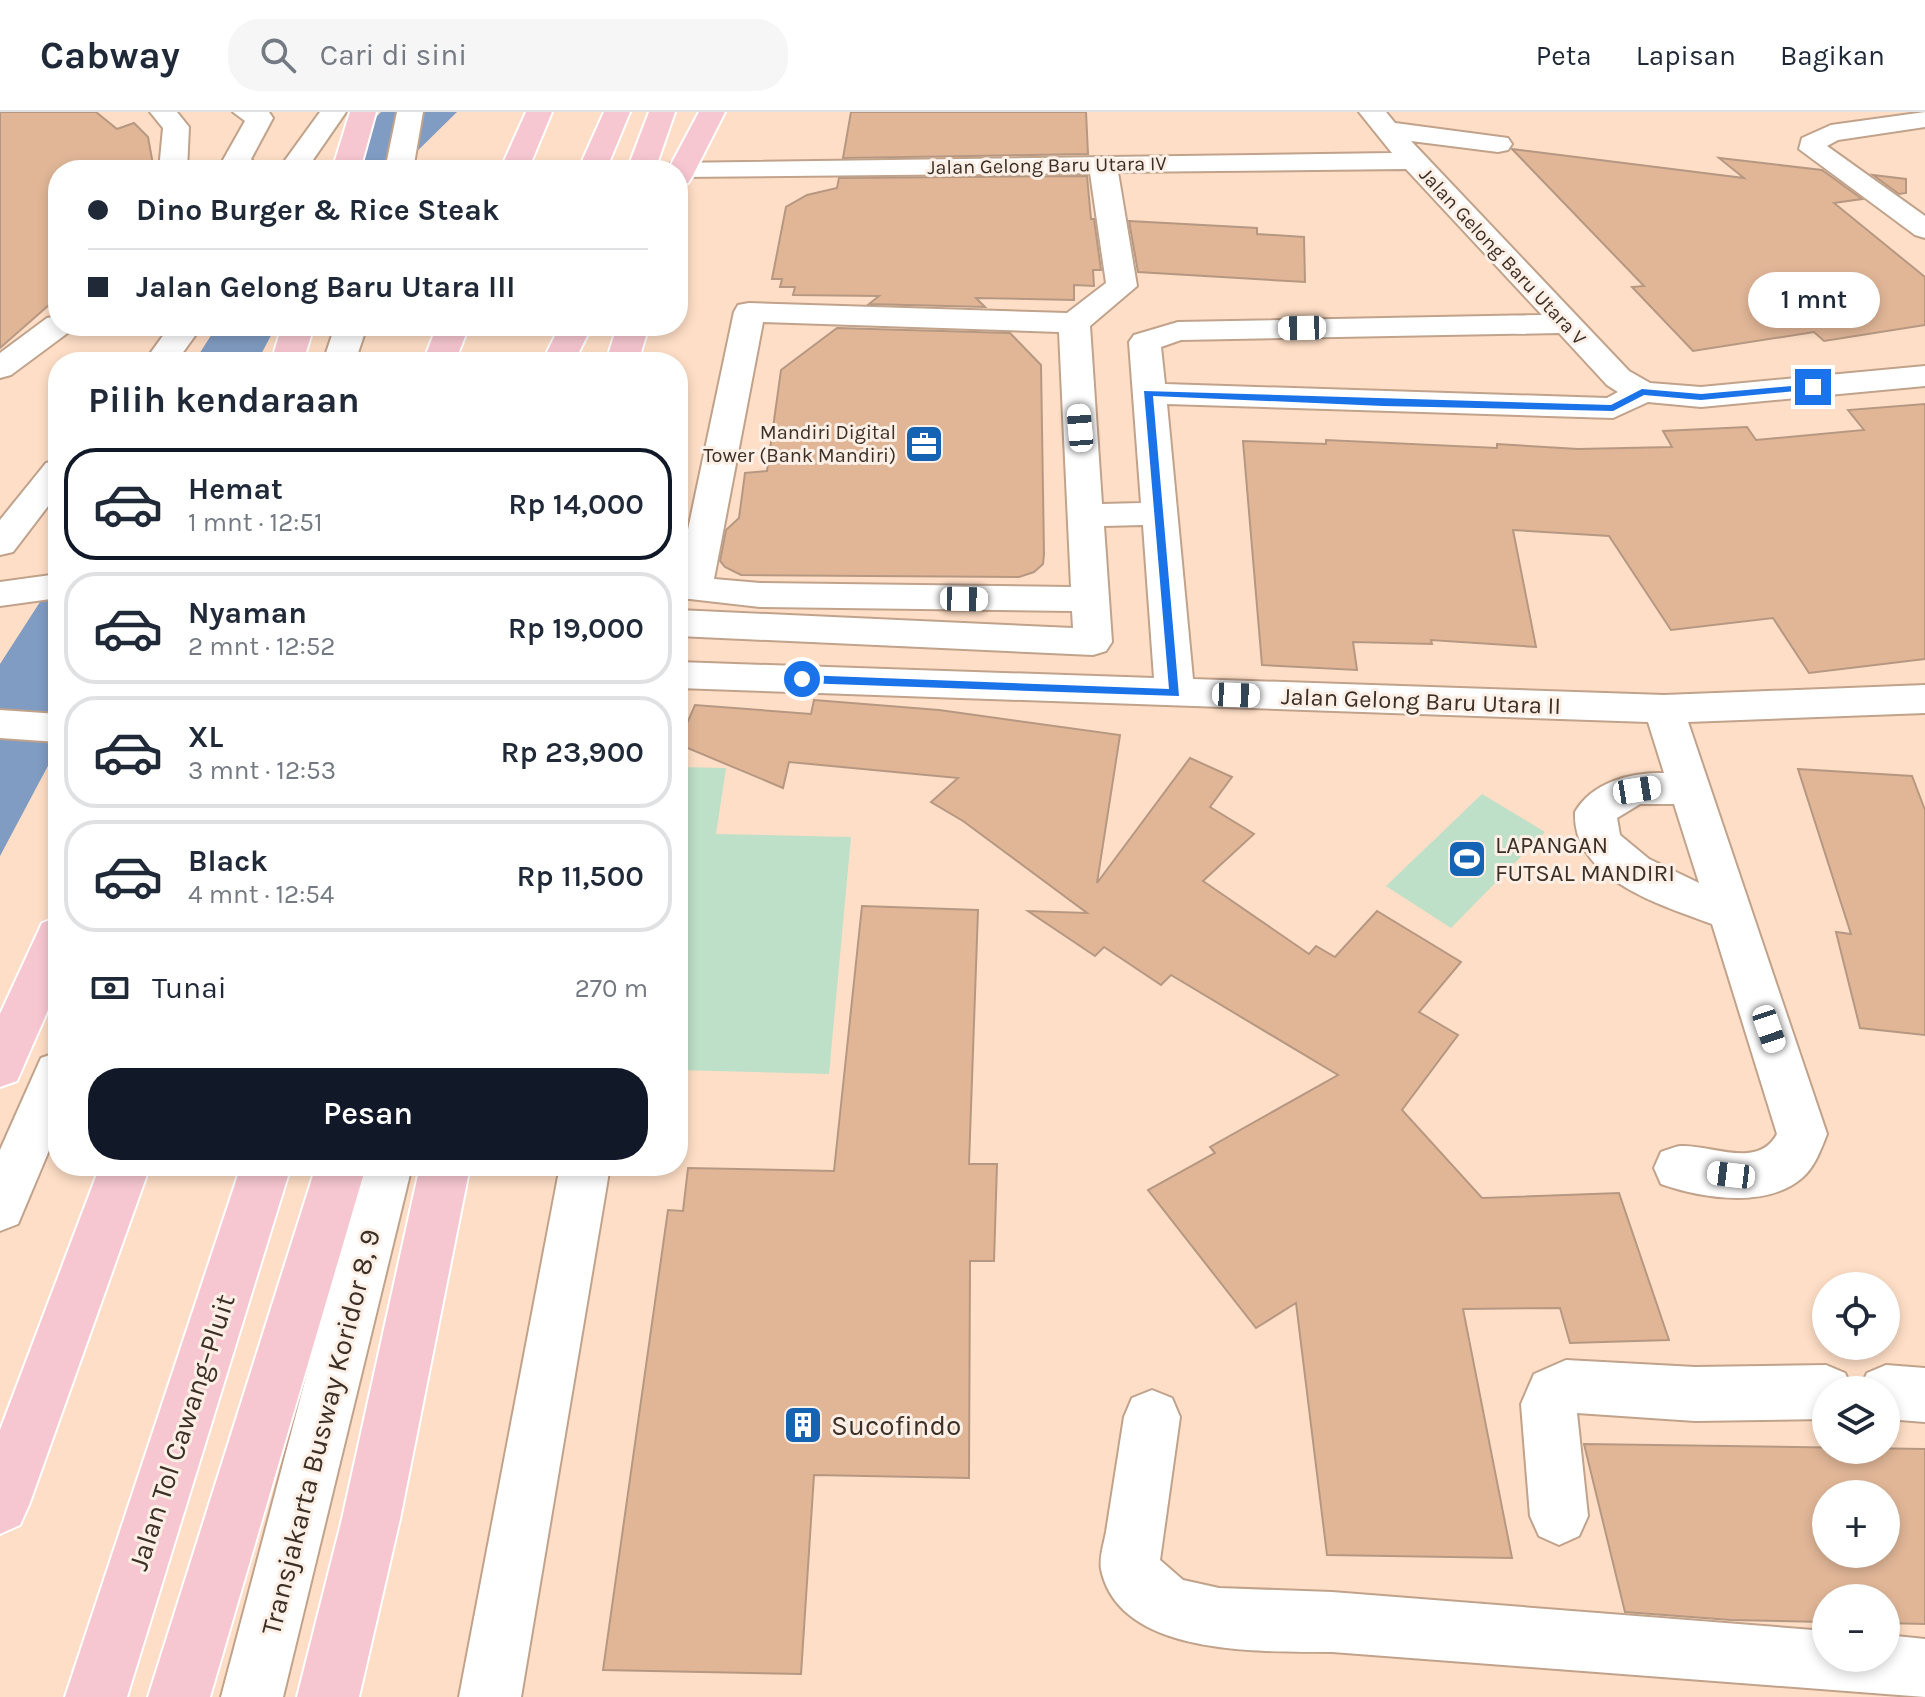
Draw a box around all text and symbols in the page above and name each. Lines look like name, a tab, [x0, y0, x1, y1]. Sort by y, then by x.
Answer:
search box	[228, 19, 788, 91]
text: Cabway	[40, 33, 180, 78]
icon: search	[256, 33, 300, 77]
text: Cari di sini	[320, 37, 467, 73]
text: Peta	[1536, 39, 1592, 72]
text: Lapisan	[1636, 39, 1736, 72]
text: Bagikan	[1780, 39, 1885, 72]
street label: Jalan Gelong Baru Utara IV	[927, 152, 1167, 179]
street label: Jalan Gelong Baru Utara V	[1415, 163, 1591, 350]
text: Dino Burger & Rice Steak	[136, 192, 499, 228]
text: Jalan Gelong Baru Utara III	[136, 269, 515, 305]
callout: 1 mnt	[1747, 271, 1879, 327]
text: 1 mnt	[1781, 284, 1847, 315]
car	[1278, 316, 1326, 340]
route end	[1795, 369, 1831, 405]
text: Pilih kendaraan	[88, 379, 360, 421]
car	[1066, 403, 1094, 453]
place label: Mandiri Digital Tower (Bank Mandiri)	[703, 421, 896, 467]
office icon: Mandiri Digital Tower (Bank Mandiri)	[903, 423, 945, 465]
icon: car	[92, 468, 164, 540]
text: Hemat	[188, 471, 283, 507]
text: Rp 14,000	[508, 486, 644, 522]
text: 1 mnt · 12:51	[188, 507, 322, 538]
car	[940, 587, 988, 611]
icon: car	[92, 592, 164, 664]
text: Nyaman	[188, 595, 307, 631]
text: Rp 19,000	[508, 610, 644, 646]
text: 2 mnt · 12:52	[188, 631, 335, 662]
route start	[784, 661, 820, 697]
car	[1212, 682, 1260, 708]
street label: Jalan Gelong Baru Utara II	[1280, 682, 1562, 720]
icon: car	[92, 716, 164, 788]
text: XL	[188, 719, 223, 755]
text: Rp 23,900	[500, 734, 644, 770]
text: 3 mnt · 12:53	[188, 755, 336, 786]
car	[1611, 774, 1663, 806]
place label: LAPANGAN FUTSAL MANDIRI	[1495, 831, 1675, 887]
sports icon: LAPANGAN FUTSAL MANDIRI	[1446, 838, 1488, 880]
icon: car	[92, 840, 164, 912]
text: Black	[188, 843, 268, 879]
text: Rp 11,500	[517, 858, 644, 894]
text: 4 mnt · 12:54	[188, 879, 334, 910]
icon: cash	[88, 966, 132, 1010]
text: Tunai	[152, 970, 227, 1006]
text: 270 m	[575, 973, 648, 1004]
car	[1750, 1002, 1788, 1056]
button: Pesan	[88, 1068, 648, 1160]
car	[1706, 1160, 1756, 1190]
street label: Transjakarta Busway Koridor 8, 9	[254, 1226, 387, 1638]
map controls	[1812, 1272, 1900, 1672]
button: locate	[1812, 1272, 1900, 1360]
street label: Jalan Tol Cawang–Pluit	[121, 1290, 242, 1574]
button: layers	[1812, 1376, 1900, 1464]
building icon: Sucofindo	[782, 1404, 824, 1446]
place label: Sucofindo	[831, 1409, 961, 1442]
button: +	[1812, 1480, 1900, 1568]
button: −	[1812, 1584, 1900, 1672]

